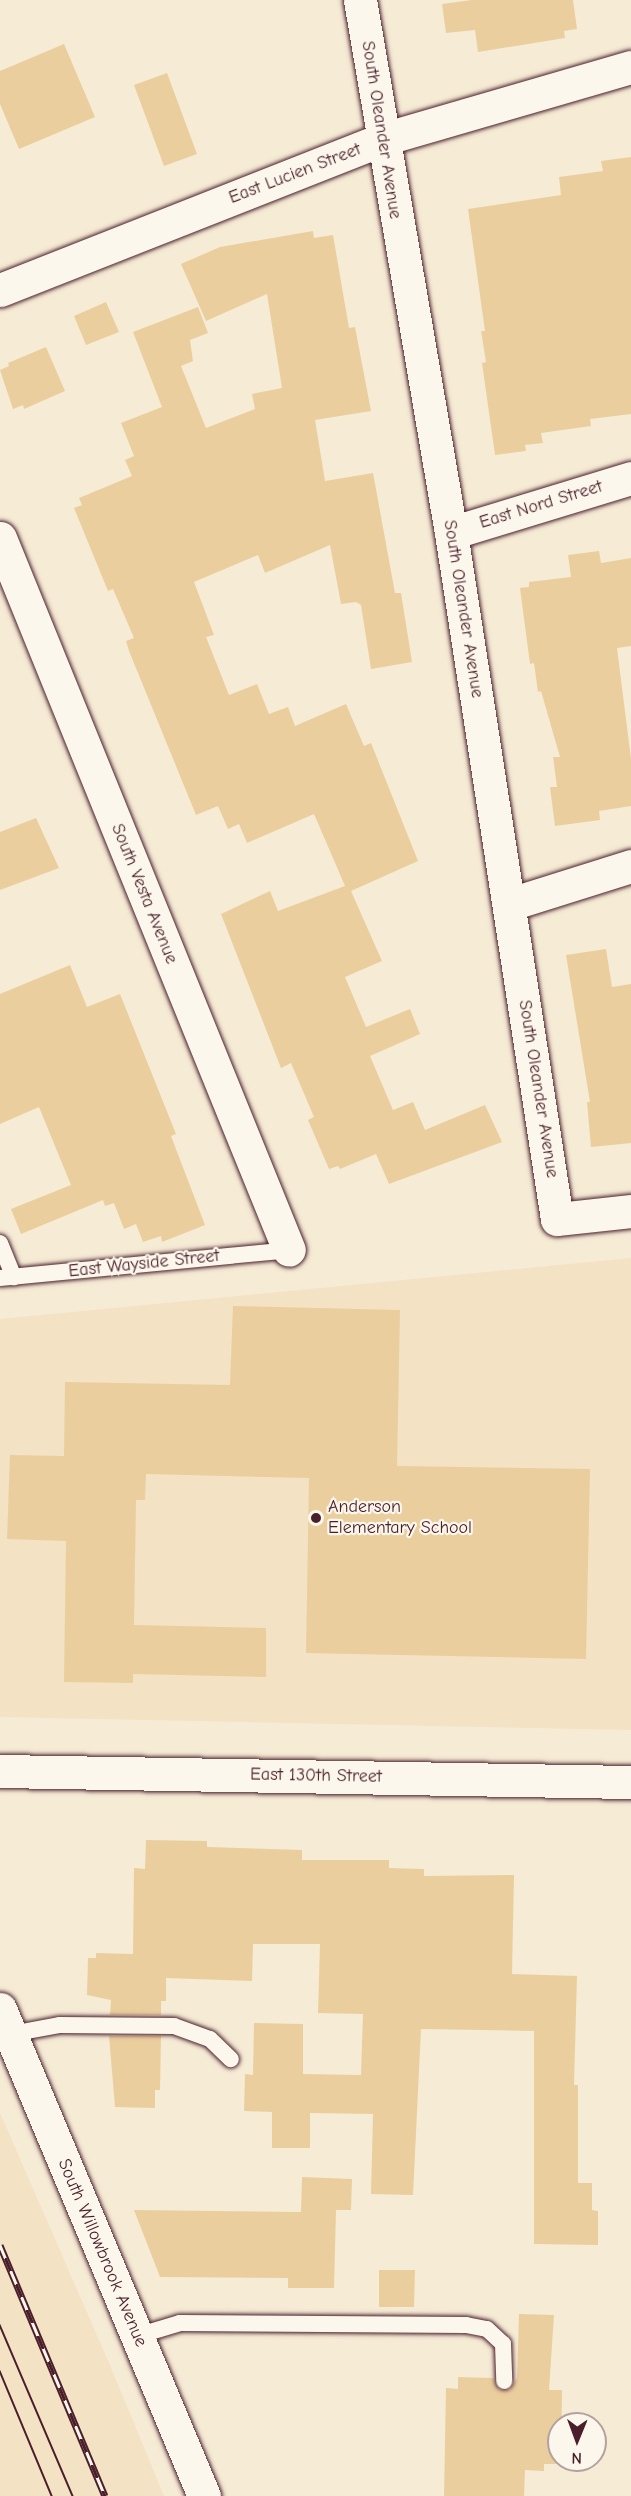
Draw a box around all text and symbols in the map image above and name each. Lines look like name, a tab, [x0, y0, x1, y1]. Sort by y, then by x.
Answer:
street label: South Oleander Avenue	[356, 40, 406, 220]
street label: East Lucien Street	[226, 139, 364, 209]
street label: East Nord Street	[477, 476, 605, 534]
street label: South Oleander Avenue	[438, 519, 488, 699]
street label: South Vesta Avenue	[106, 821, 182, 967]
street label: South Oleander Avenue	[513, 999, 563, 1179]
street label: East Wayside Street	[67, 1245, 221, 1283]
place label: Anderson Elementary School	[328, 1497, 472, 1540]
marker: Anderson Elementary School	[309, 1511, 323, 1525]
street label: East 130th Street	[250, 1764, 382, 1788]
street label: South Willowbrook Avenue	[53, 2156, 151, 2350]
north arrow	[547, 2412, 607, 2472]
text: N	[571, 2449, 582, 2467]

